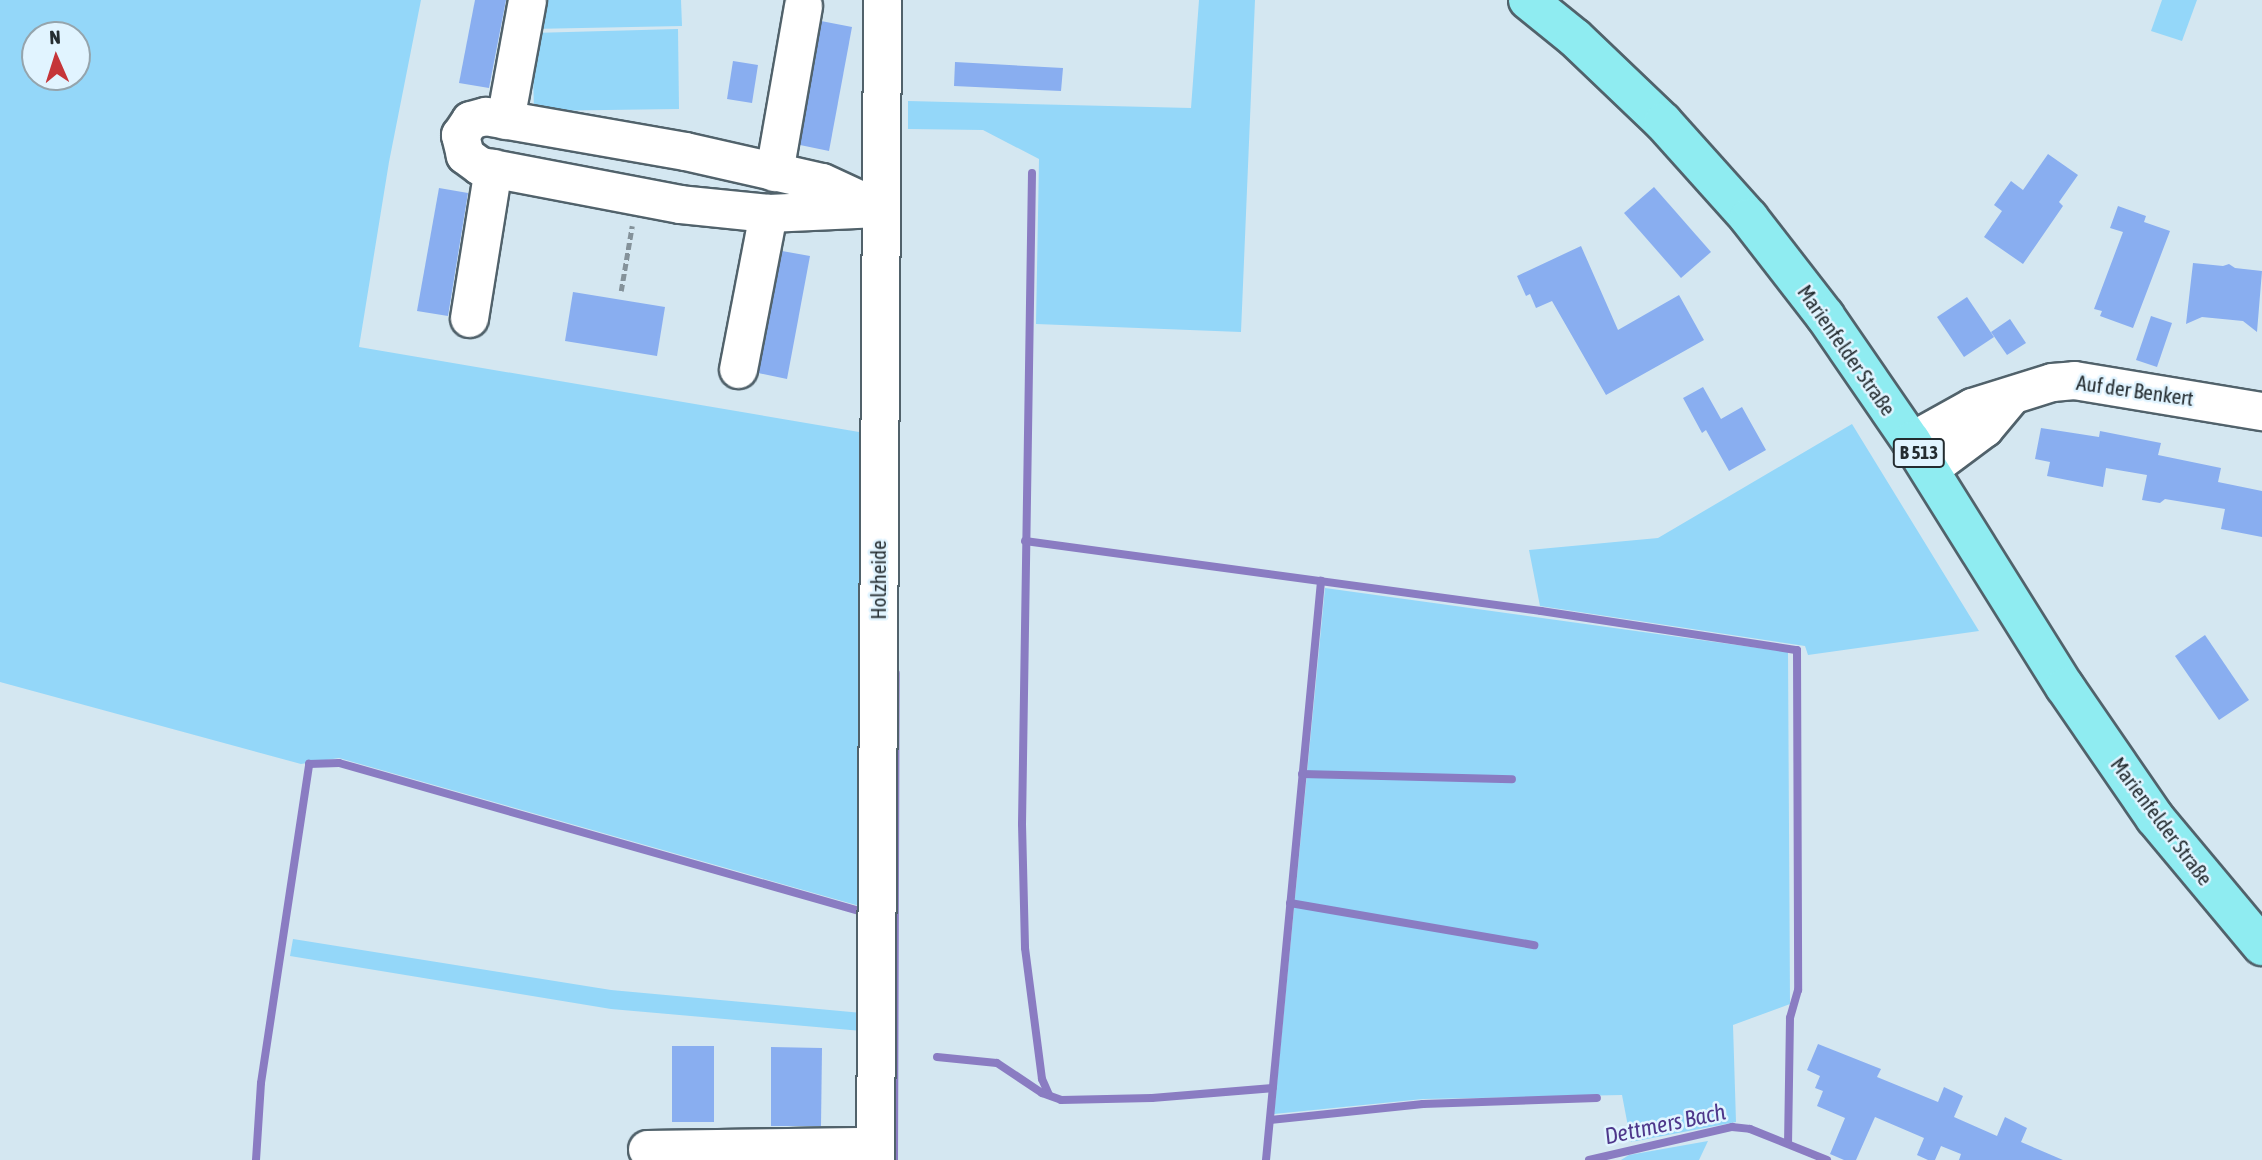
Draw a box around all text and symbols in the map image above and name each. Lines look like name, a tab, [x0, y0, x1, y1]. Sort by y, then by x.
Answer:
north arrow	[21, 21, 91, 91]
text: N	[49, 26, 61, 48]
street label: Marienfelder Straße	[1793, 280, 1901, 420]
street label: Auf der Benkert	[2075, 369, 2195, 411]
road number: B 513	[1893, 437, 1945, 468]
street label: Holzheide	[865, 540, 891, 620]
street label: Marienfelder Straße	[2106, 752, 2218, 890]
water label: Dettmers Bach	[1602, 1098, 1728, 1150]

